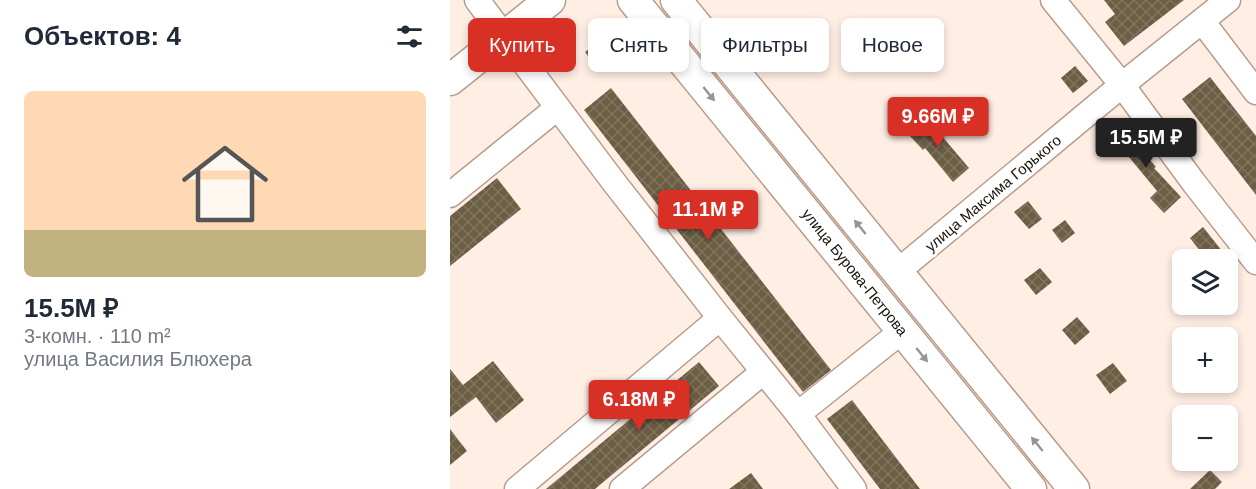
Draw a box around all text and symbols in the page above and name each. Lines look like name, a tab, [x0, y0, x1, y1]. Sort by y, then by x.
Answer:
chip: Купить	[468, 18, 576, 72]
chip: Снять	[588, 18, 689, 72]
chip: Фильтры	[701, 18, 829, 72]
chip: Новое	[841, 18, 944, 72]
icon: filters	[393, 20, 426, 53]
text: Объектов: 4	[24, 21, 181, 51]
one-way arrow	[703, 86, 716, 102]
pin: 9.66M ₽	[883, 97, 993, 148]
text: 9.66M ₽	[902, 105, 974, 127]
pin: 15.5M ₽	[1091, 118, 1201, 169]
text: 15.5M ₽	[1110, 126, 1182, 148]
icon: home	[171, 130, 279, 238]
street label: улица Максима Горького	[922, 131, 1064, 255]
pin: 11.1M ₽	[653, 190, 763, 241]
text: 11.1M ₽	[672, 198, 744, 220]
street label: улица Бурова-Петрова	[799, 205, 912, 339]
one-way arrow	[854, 219, 867, 235]
map controls	[1172, 249, 1238, 471]
button: layers	[1172, 249, 1238, 315]
text: 15.5M ₽	[24, 293, 119, 323]
text: 3-комн. · 110 m²	[24, 325, 171, 347]
button: +	[1172, 327, 1238, 393]
one-way arrow	[915, 347, 928, 362]
text: улица Василия Блюхера	[24, 348, 252, 370]
pin: 6.18M ₽	[584, 380, 694, 431]
text: 6.18M ₽	[603, 388, 675, 410]
button: −	[1172, 405, 1238, 471]
one-way arrow	[1030, 436, 1043, 452]

